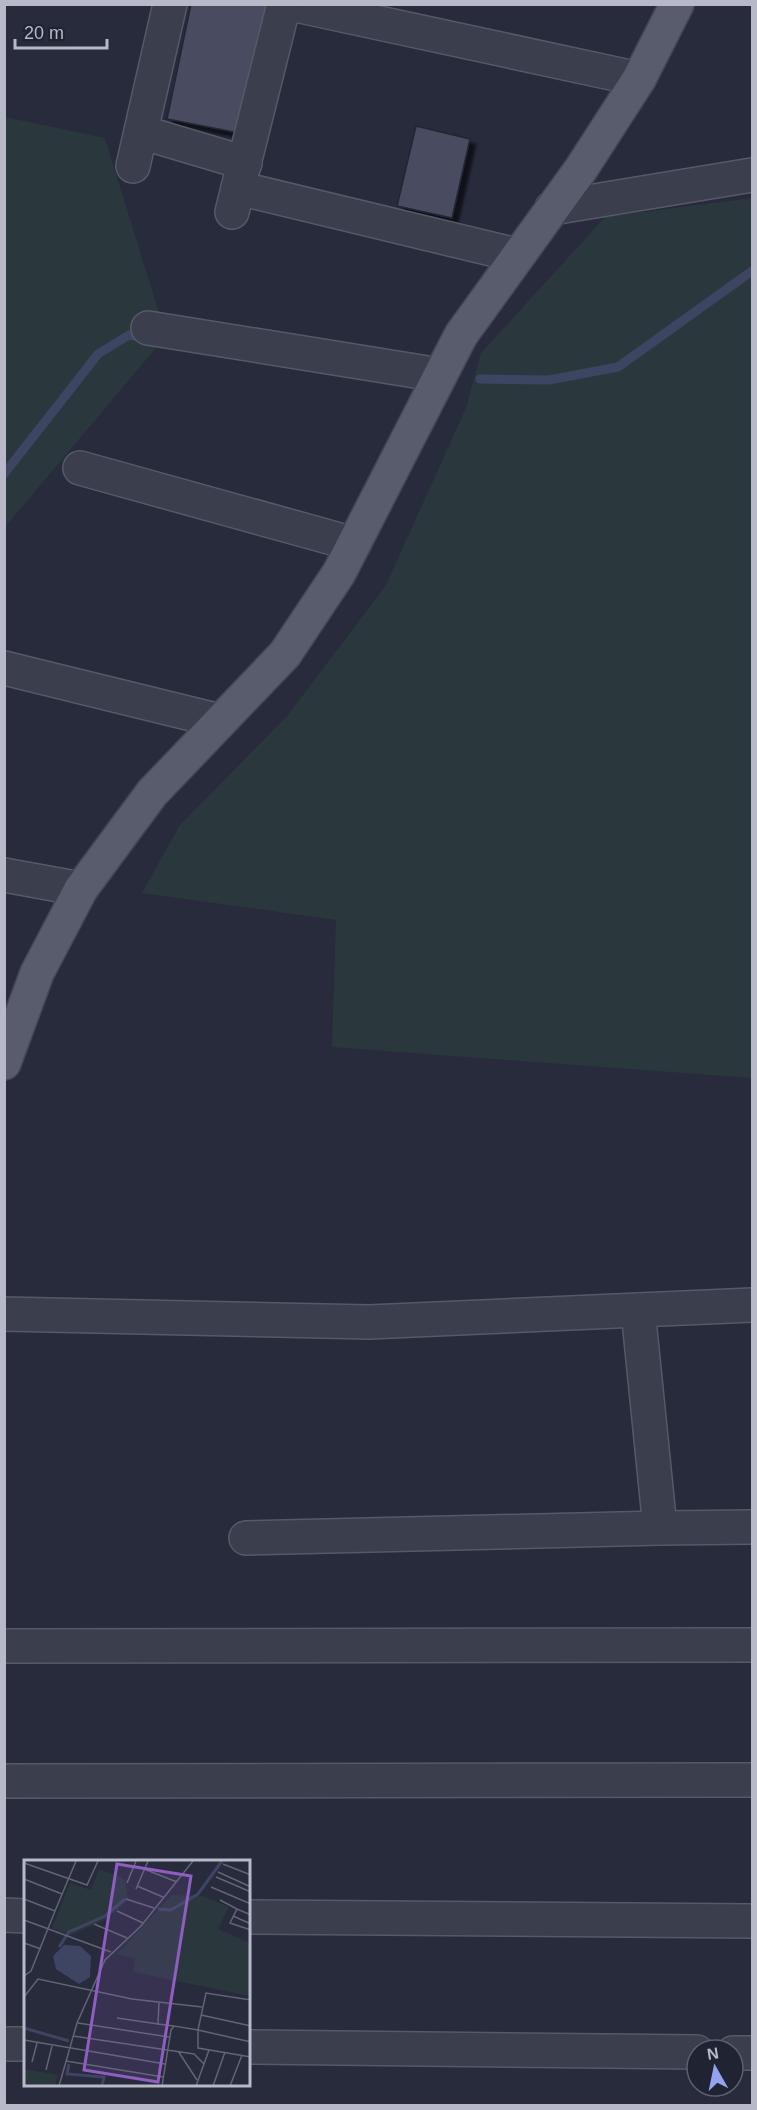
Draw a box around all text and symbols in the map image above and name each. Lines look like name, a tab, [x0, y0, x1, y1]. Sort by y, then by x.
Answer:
scale bar	[15, 12, 106, 50]
text: 20 m	[24, 23, 64, 43]
inset map	[24, 1860, 250, 2086]
north arrow	[685, 2038, 745, 2098]
text: N	[706, 2044, 720, 2063]

